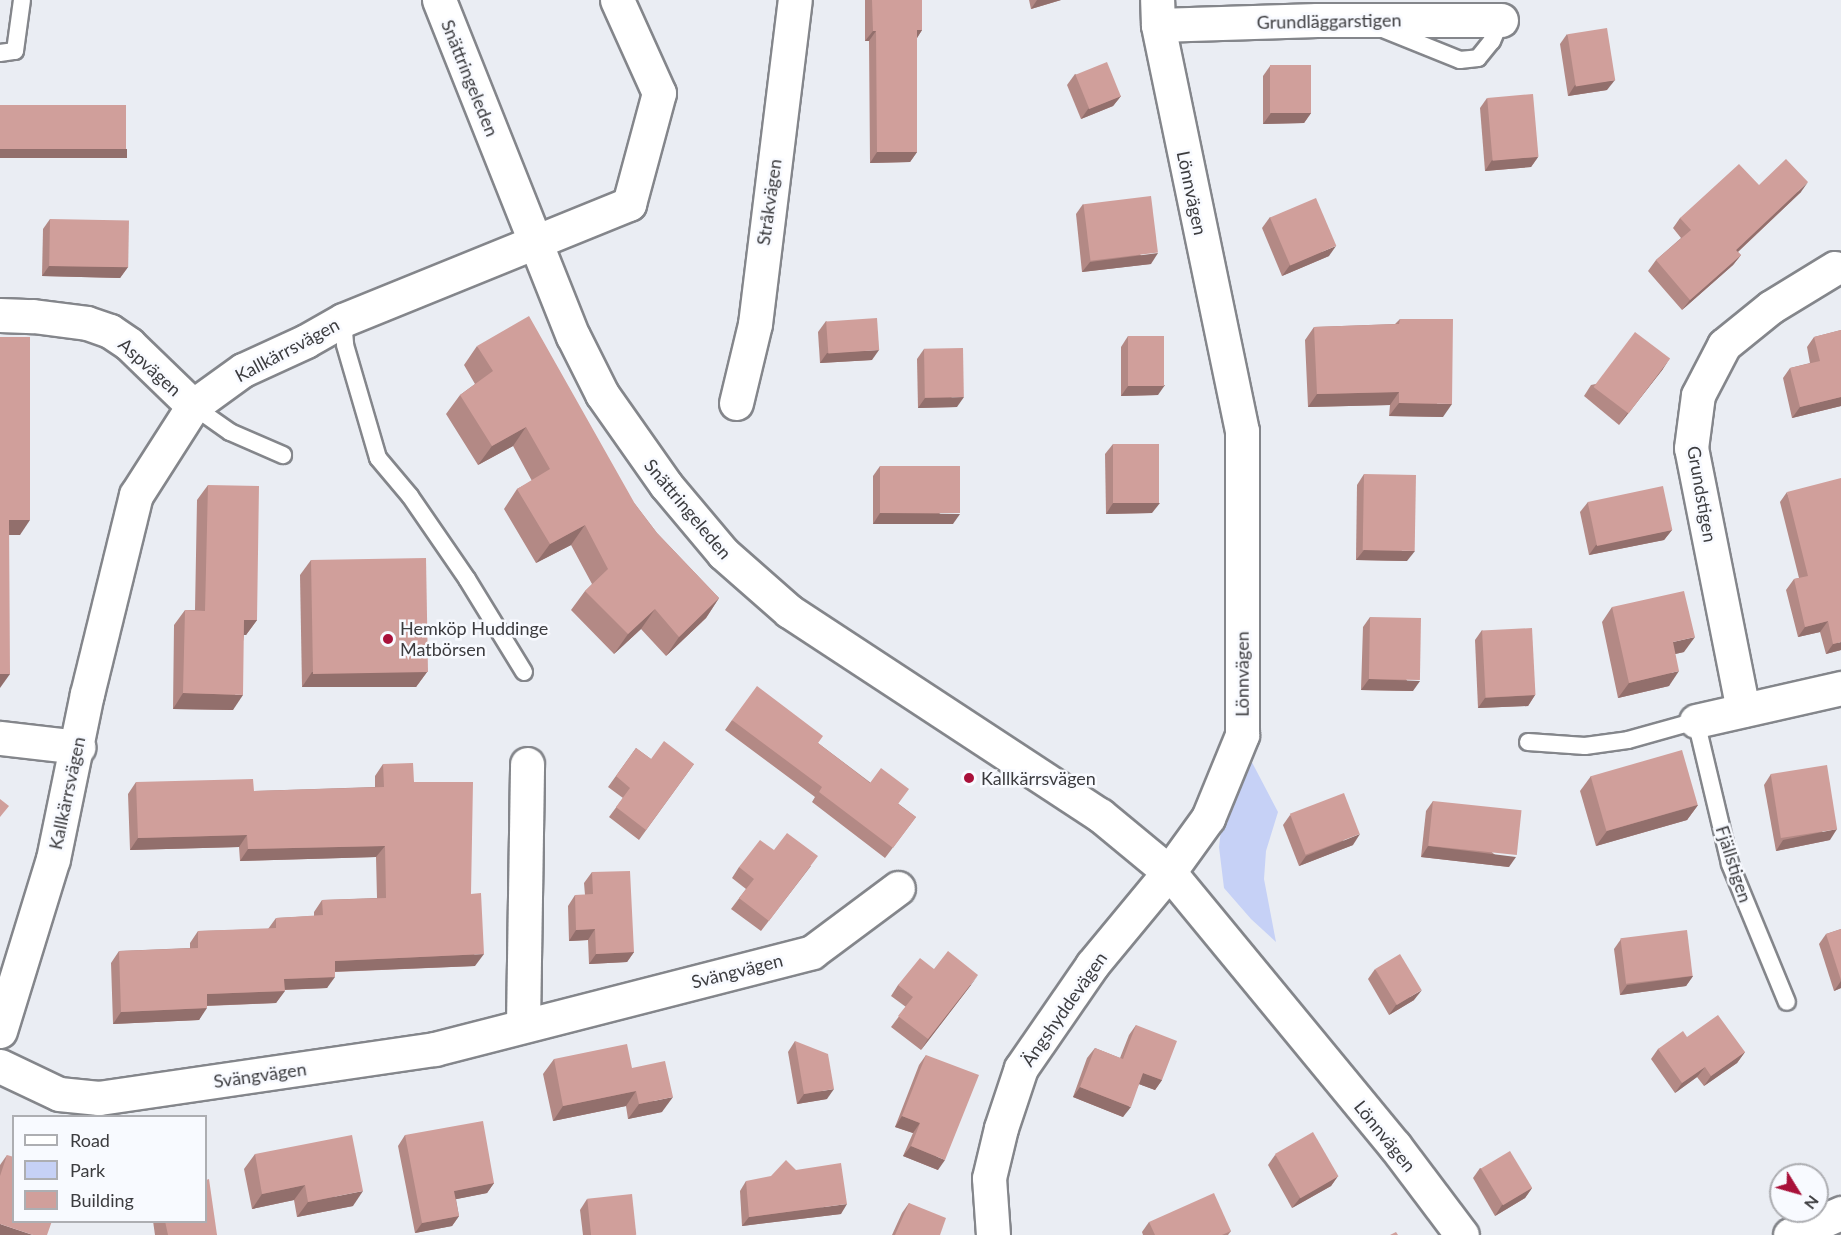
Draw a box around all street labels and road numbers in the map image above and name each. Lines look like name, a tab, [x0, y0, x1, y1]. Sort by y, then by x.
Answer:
street label: Grundläggarstigen	[1256, 9, 1402, 33]
street label: Snättringeleden	[437, 17, 503, 139]
street label: Lönnvägen	[1173, 149, 1211, 237]
street label: Stråkvägen	[752, 157, 786, 247]
street label: Kallkärrsvägen	[231, 313, 343, 387]
street label: Aspvägen	[114, 333, 186, 401]
street label: Grundstigen	[1683, 444, 1721, 544]
street label: Snättringeleden	[640, 455, 736, 563]
street label: Lönnvägen	[1231, 631, 1253, 717]
street label: Kallkärrsvägen	[44, 735, 90, 851]
street label: Fjällstigen	[1711, 823, 1757, 905]
street label: Ängshyddevägen	[1017, 948, 1111, 1070]
street label: Svängvägen	[689, 949, 785, 993]
street label: Svängvägen	[212, 1058, 308, 1092]
street label: Lönnvägen	[1350, 1096, 1420, 1176]

